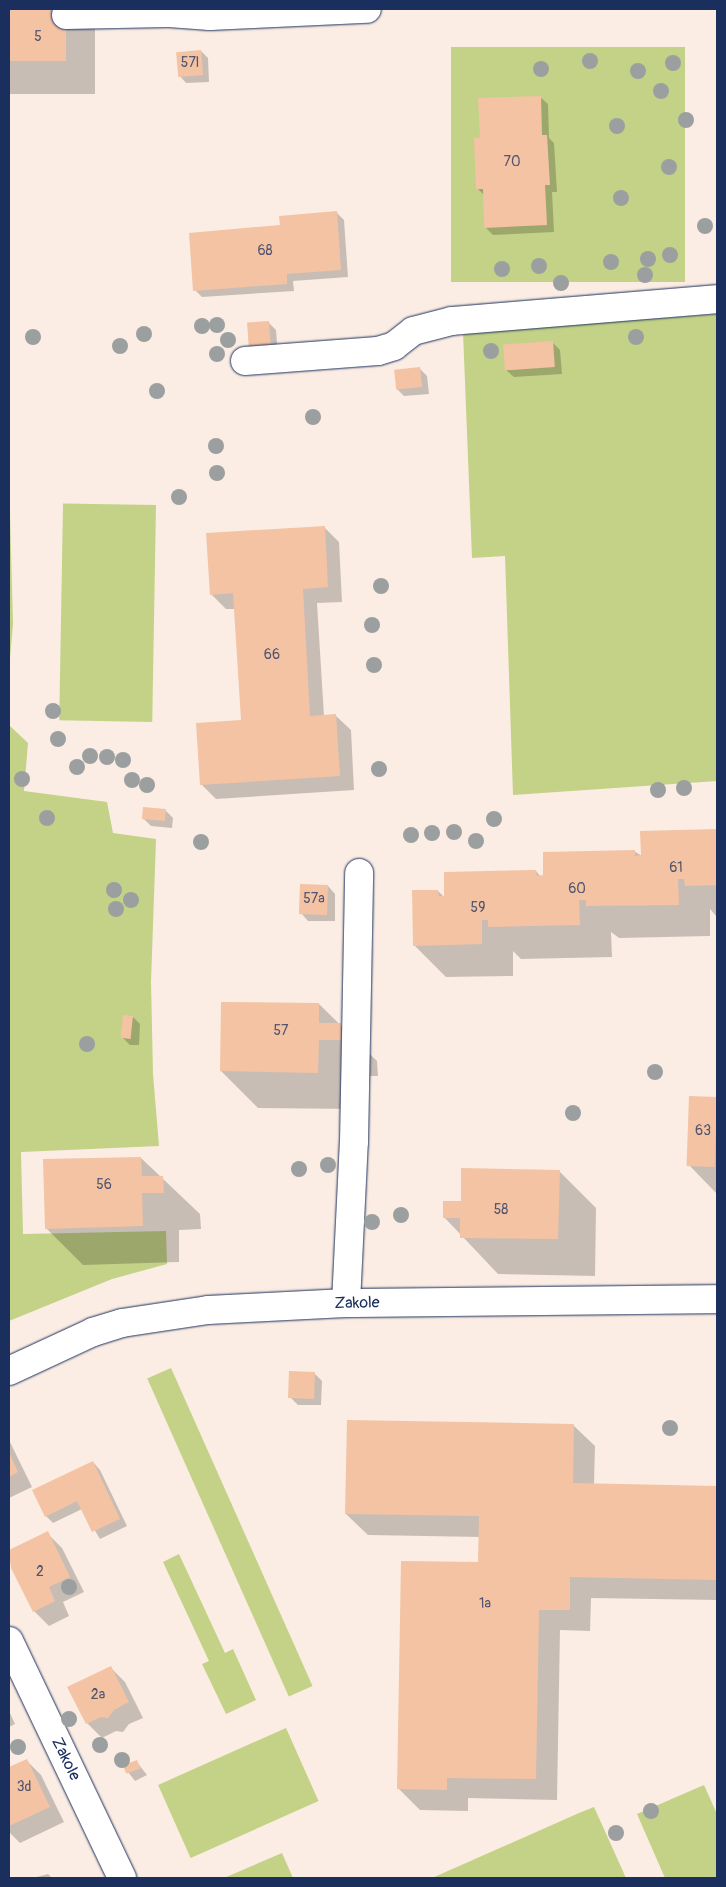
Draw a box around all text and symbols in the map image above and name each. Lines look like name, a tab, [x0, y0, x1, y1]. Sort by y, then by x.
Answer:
house number: 5	[34, 29, 42, 45]
house number: 57l	[181, 55, 199, 71]
house number: 70	[504, 154, 520, 170]
house number: 68	[257, 243, 273, 259]
house number: 66	[264, 647, 280, 663]
house number: 61	[669, 860, 683, 876]
house number: 60	[568, 881, 586, 897]
house number: 57a	[303, 891, 325, 907]
house number: 59	[471, 900, 485, 916]
house number: 57	[274, 1023, 288, 1039]
house number: 63	[695, 1123, 711, 1139]
house number: 56	[96, 1177, 112, 1193]
house number: 58	[494, 1202, 508, 1218]
street label: Zakole	[334, 1293, 380, 1313]
house number: 2	[36, 1564, 44, 1580]
house number: 1a	[479, 1596, 491, 1612]
house number: 2a	[91, 1687, 105, 1703]
street label: Zakole	[47, 1734, 85, 1784]
house number: 3d	[17, 1779, 31, 1795]

